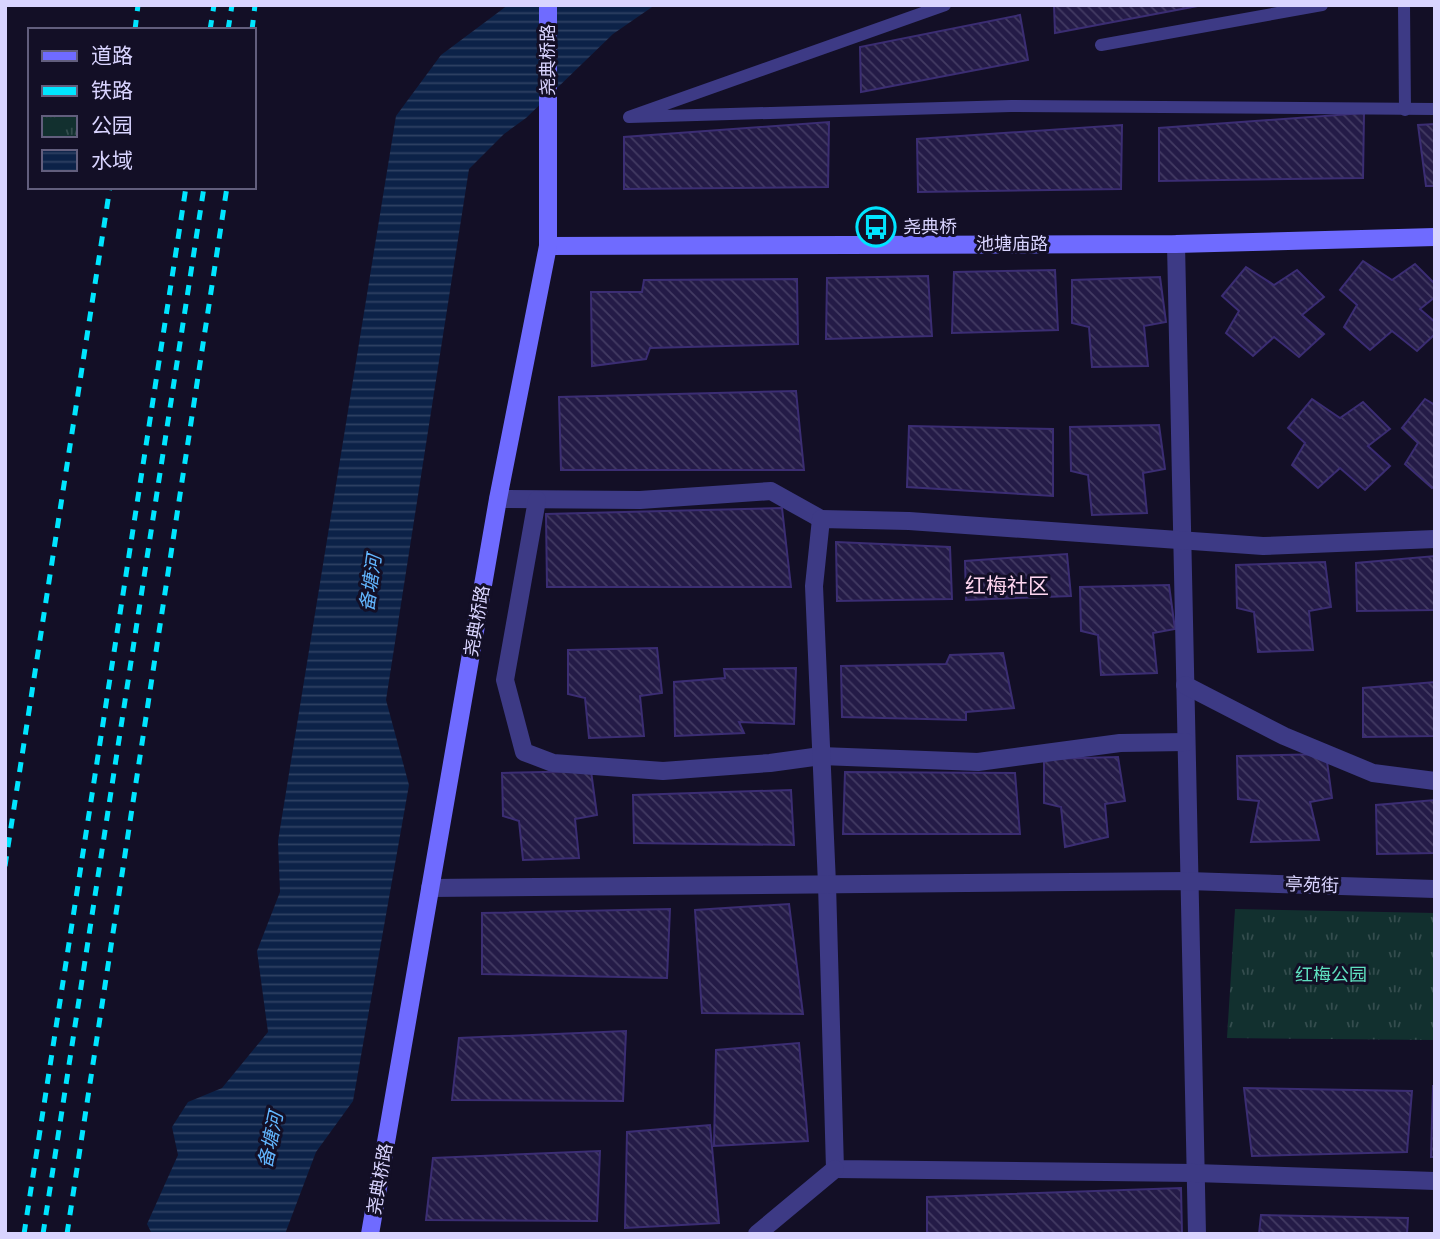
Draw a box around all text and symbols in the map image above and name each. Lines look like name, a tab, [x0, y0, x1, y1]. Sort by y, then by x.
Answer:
street label: 尧典桥路	[535, 24, 559, 96]
legend	[28, 28, 256, 189]
text: 道路	[91, 41, 133, 69]
text: 铁路	[91, 76, 133, 104]
text: 公园	[91, 111, 133, 139]
text: 水域	[91, 146, 133, 174]
bus stop icon: 尧典桥	[855, 206, 897, 248]
place label: 尧典桥	[903, 214, 957, 238]
street label: 池塘庙路	[976, 231, 1048, 255]
water label: 备塘河	[353, 549, 387, 613]
district label: 红梅社区	[965, 571, 1049, 599]
street label: 尧典桥路	[458, 583, 494, 658]
street label: 亭苑街	[1285, 871, 1339, 897]
park label: 红梅公园	[1295, 962, 1367, 986]
water label: 备塘河	[251, 1106, 289, 1171]
street label: 尧典桥路	[361, 1141, 397, 1216]

